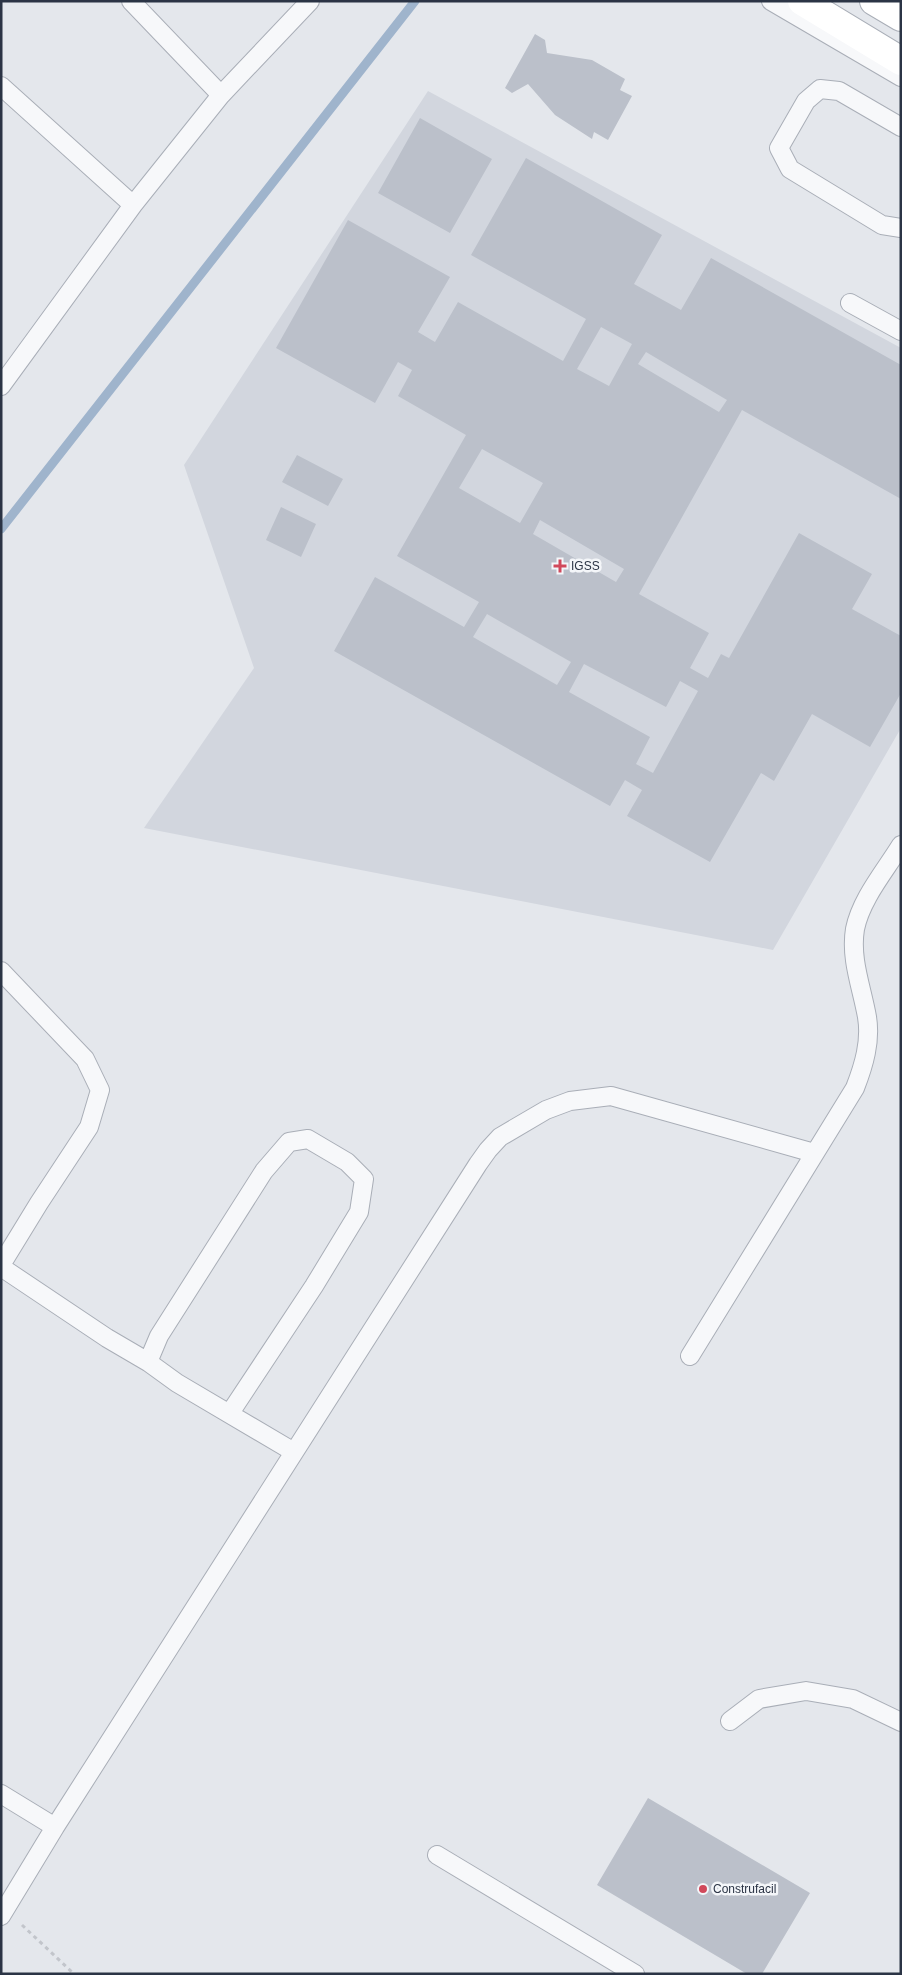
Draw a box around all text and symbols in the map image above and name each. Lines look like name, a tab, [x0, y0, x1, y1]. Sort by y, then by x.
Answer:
marker: IGSS	[553, 559, 567, 573]
place label: IGSS	[571, 559, 600, 573]
place label: Construfacil	[713, 1882, 776, 1896]
marker: Construfacil	[697, 1883, 709, 1895]

